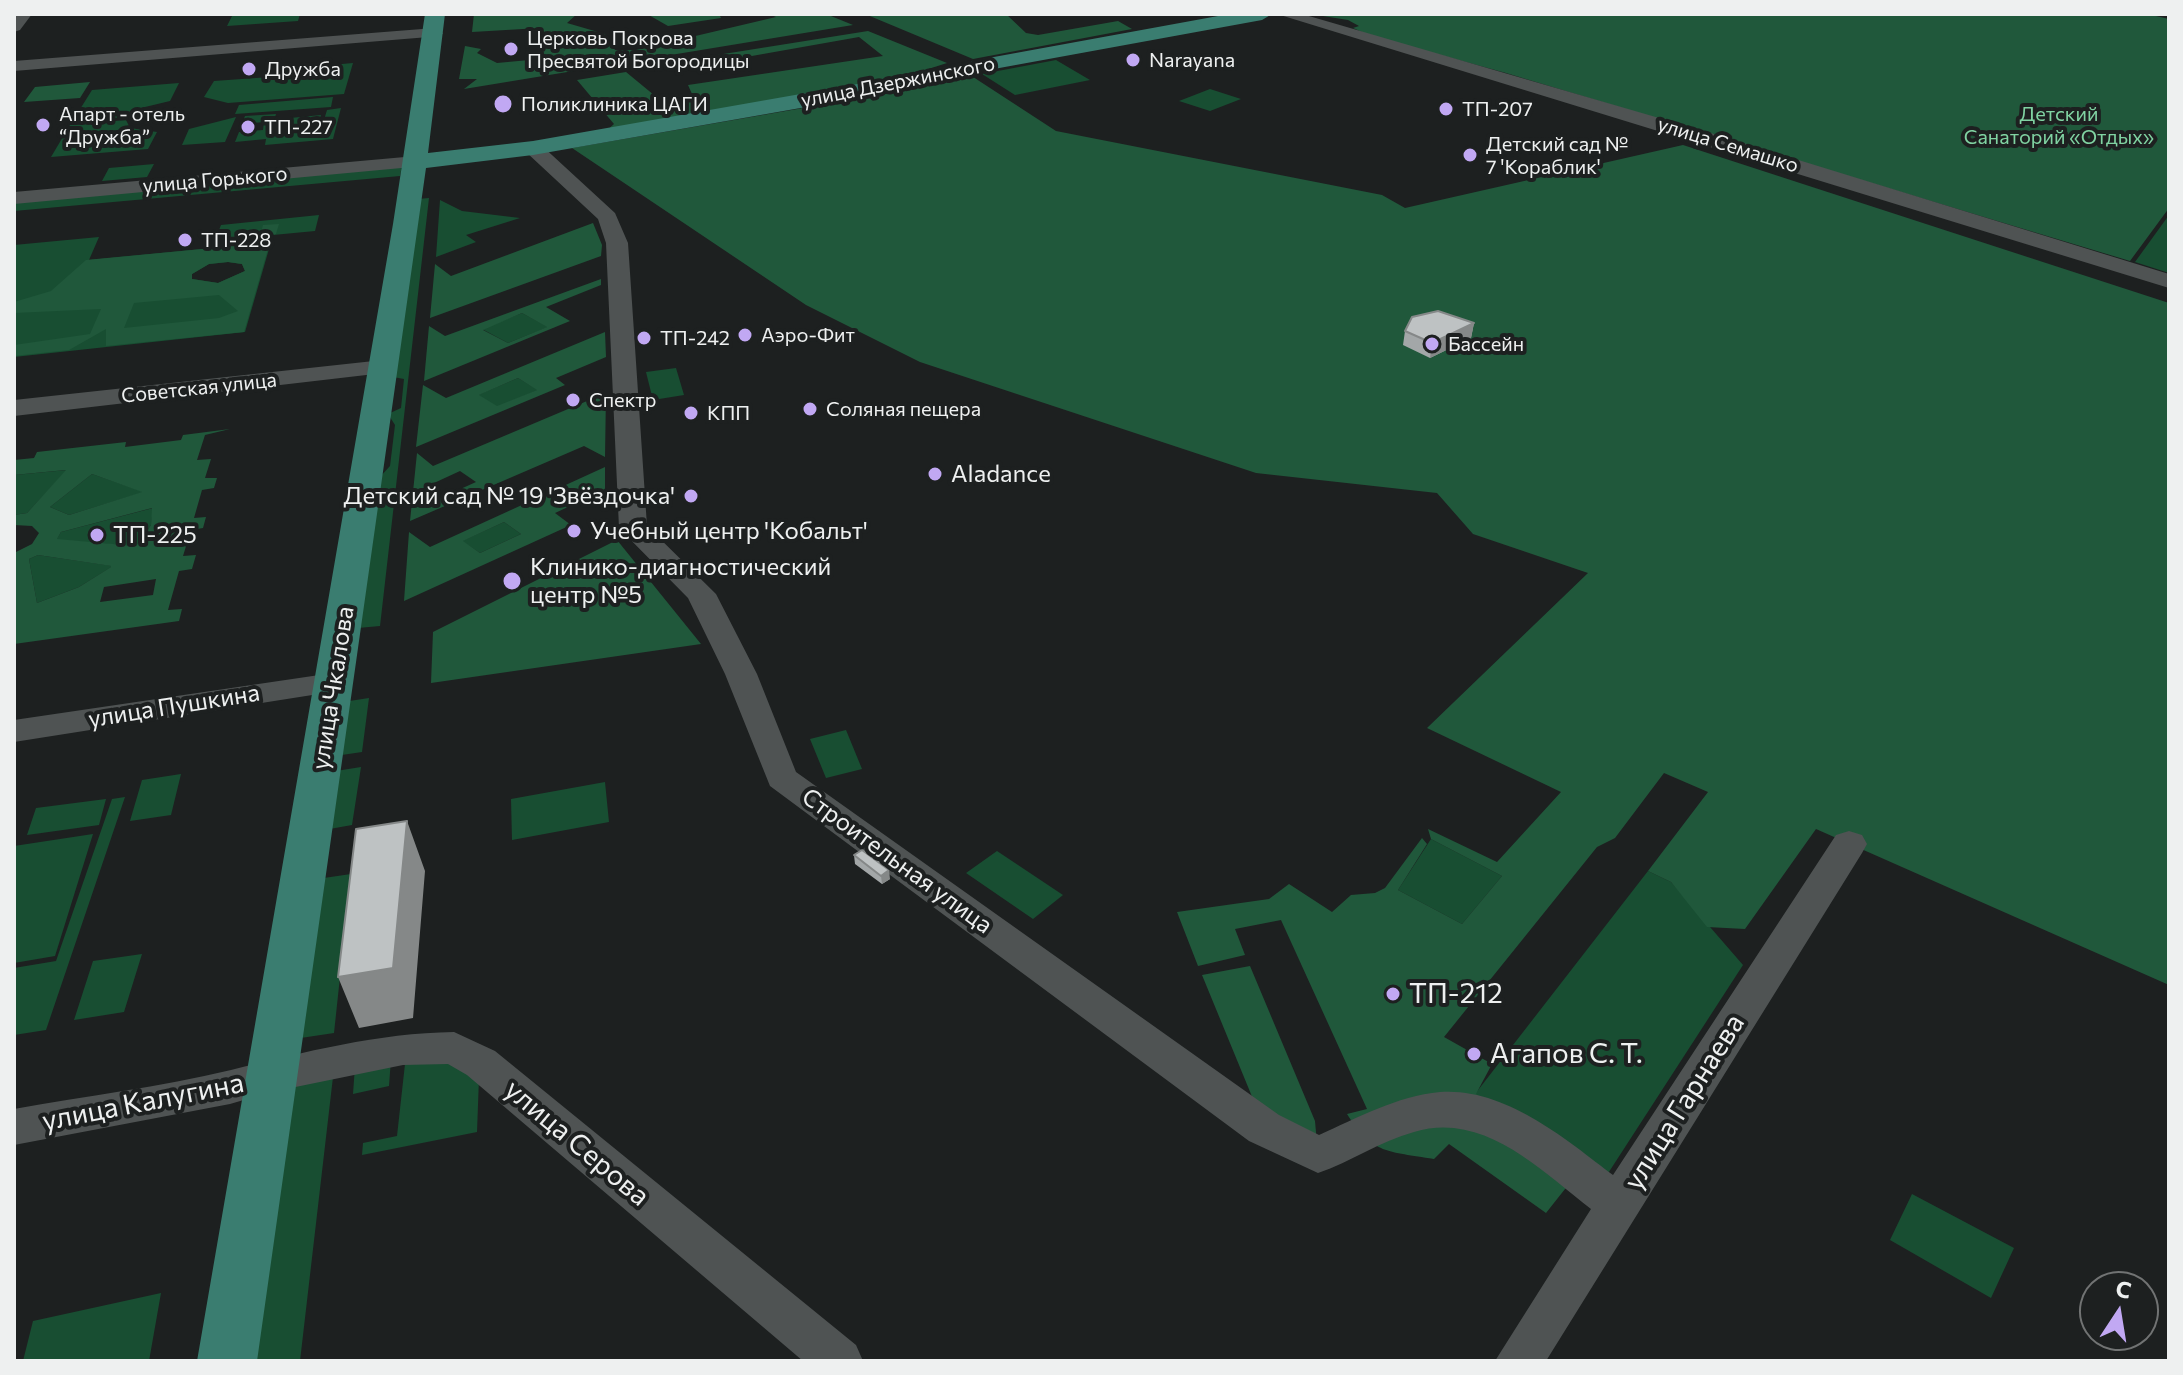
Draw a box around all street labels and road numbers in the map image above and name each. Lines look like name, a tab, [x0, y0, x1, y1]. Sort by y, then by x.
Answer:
street label: улица Дзержинского	[799, 51, 997, 113]
street label: улица Семашко	[1655, 112, 1801, 178]
street label: улица Горького	[142, 162, 288, 198]
street label: Советская улица	[120, 368, 278, 408]
street label: улица Чкалова	[306, 604, 360, 772]
street label: улица Пушкина	[86, 678, 262, 734]
street label: Строительная улица	[796, 782, 998, 940]
street label: улица Гарнаева	[1617, 1008, 1751, 1196]
street label: улица Калугина	[39, 1066, 247, 1138]
street label: улица Серова	[498, 1073, 656, 1213]

